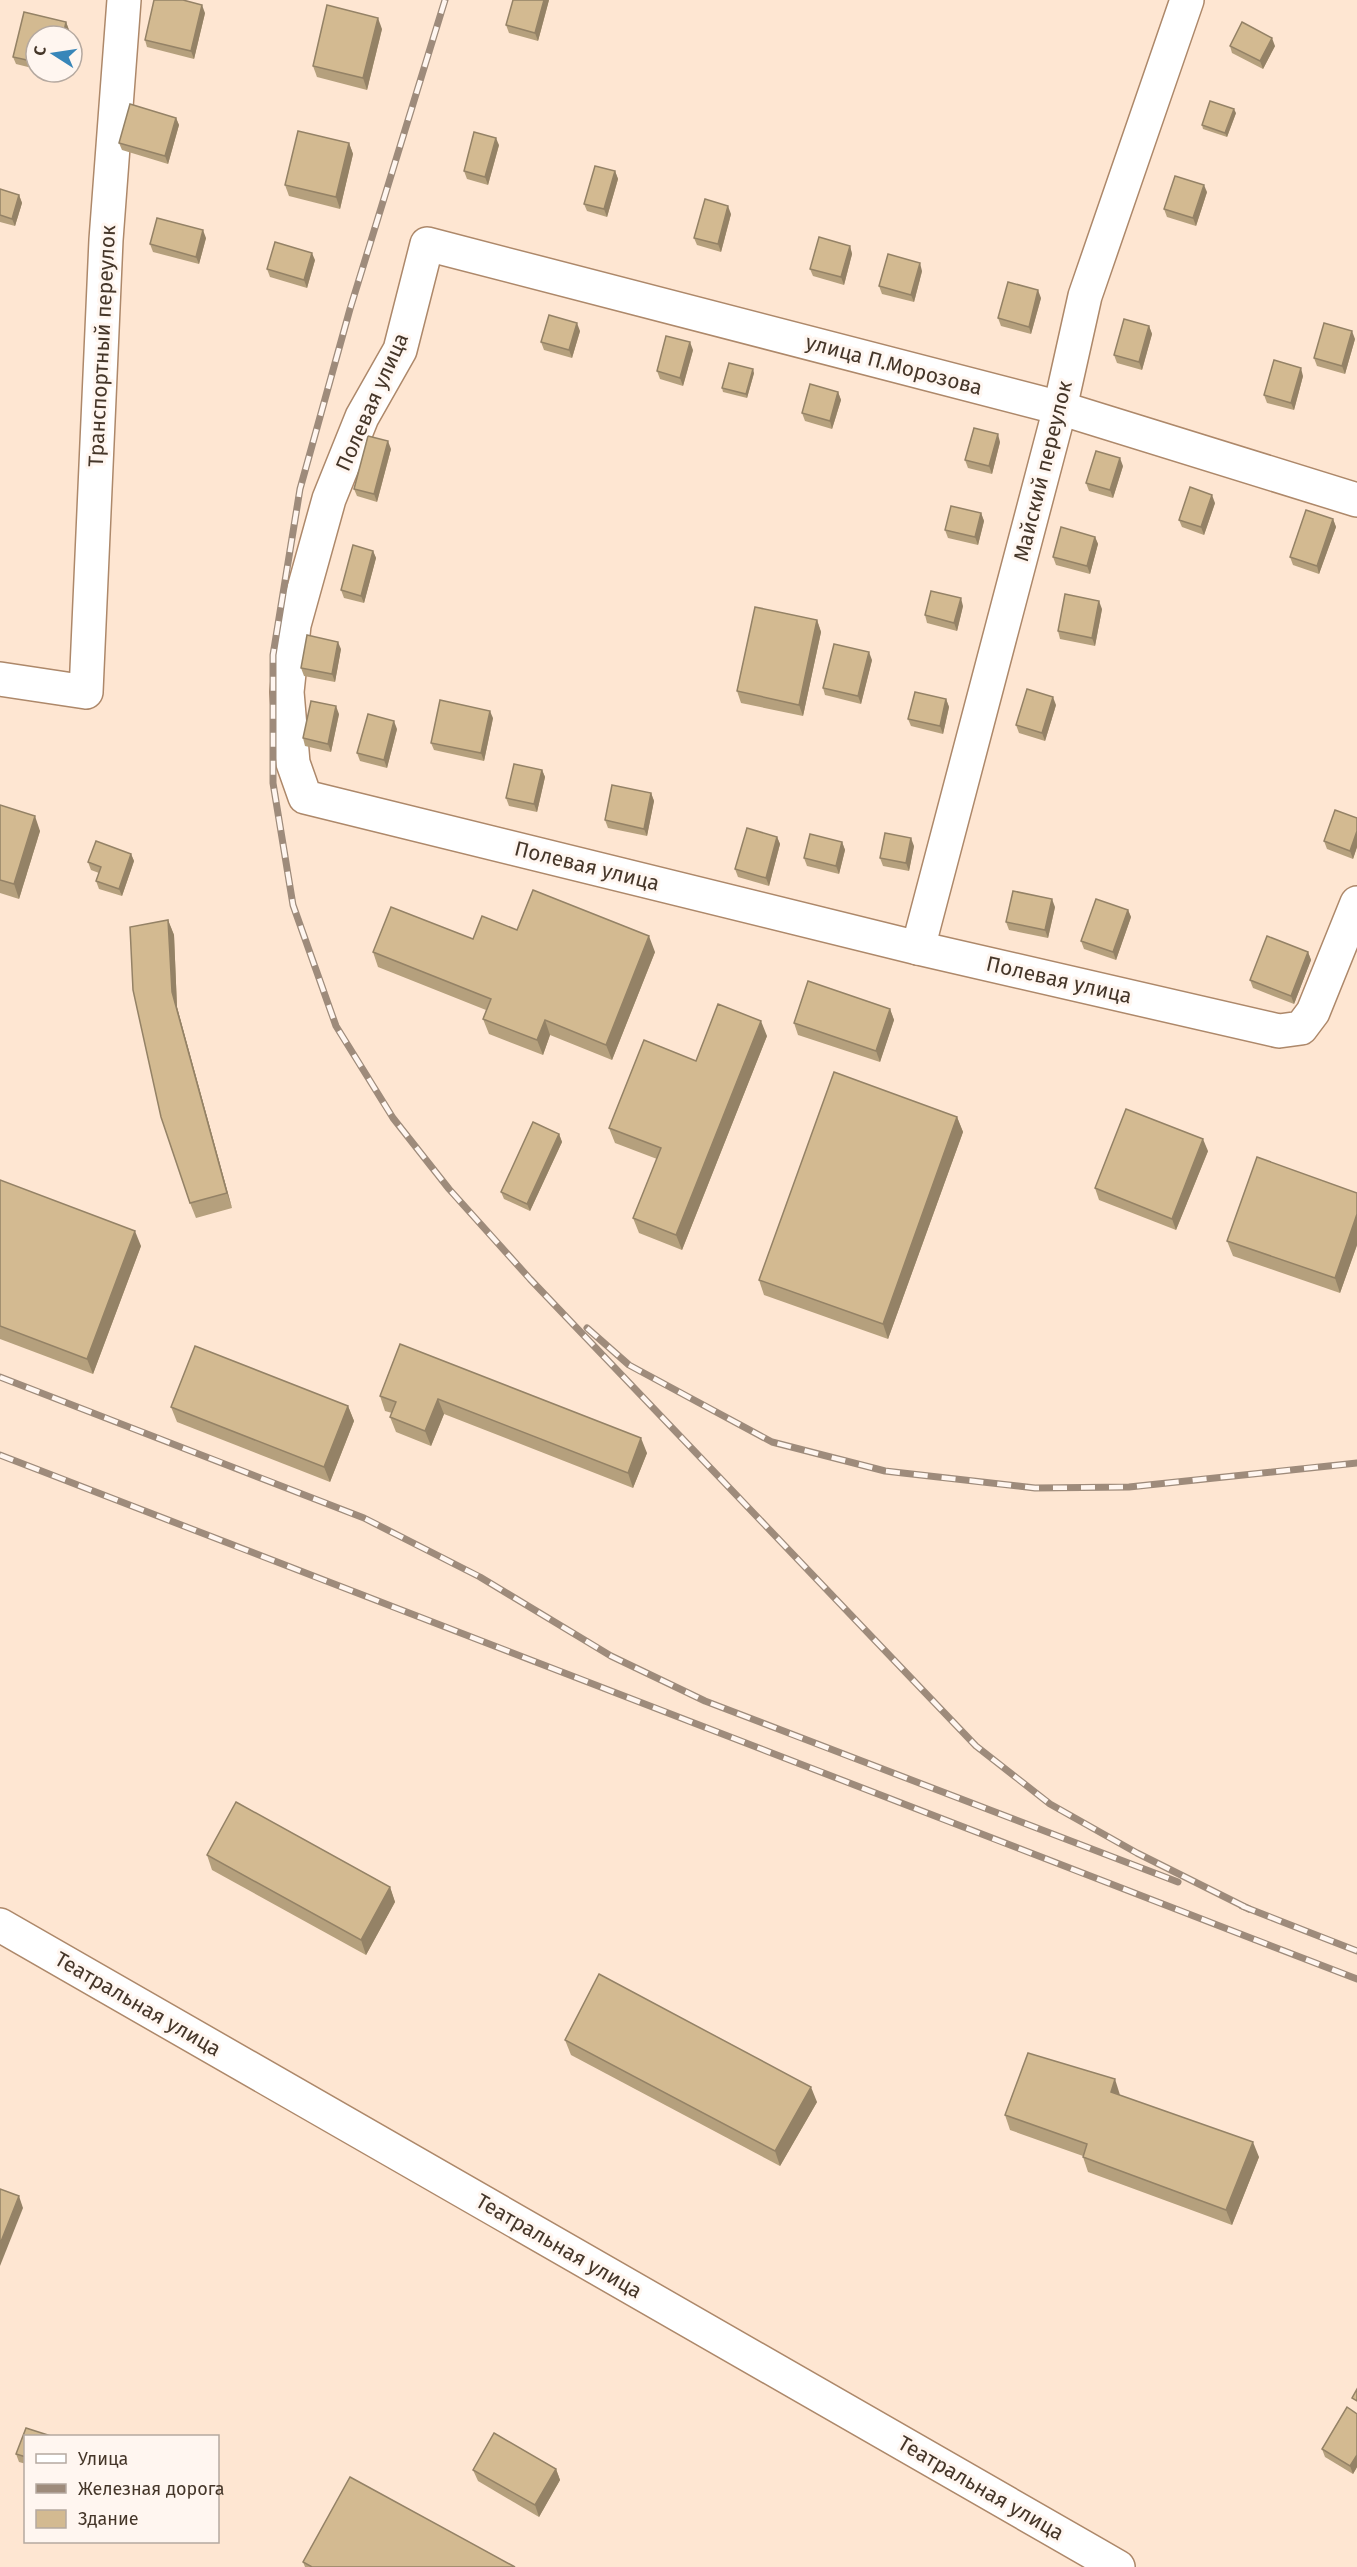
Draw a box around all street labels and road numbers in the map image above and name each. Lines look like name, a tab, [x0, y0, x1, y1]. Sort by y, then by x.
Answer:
street label: Транспортный переулок	[83, 224, 121, 468]
street label: Полевая улица	[330, 329, 414, 475]
street label: улица П.Морозова	[803, 329, 985, 401]
street label: Майский переулок	[1008, 378, 1078, 564]
street label: Полевая улица	[512, 835, 662, 897]
street label: Полевая улица	[984, 951, 1134, 1009]
street label: Театральная улица	[50, 1946, 226, 2062]
street label: Театральная улица	[471, 2188, 647, 2304]
street label: Театральная улица	[893, 2430, 1069, 2546]

